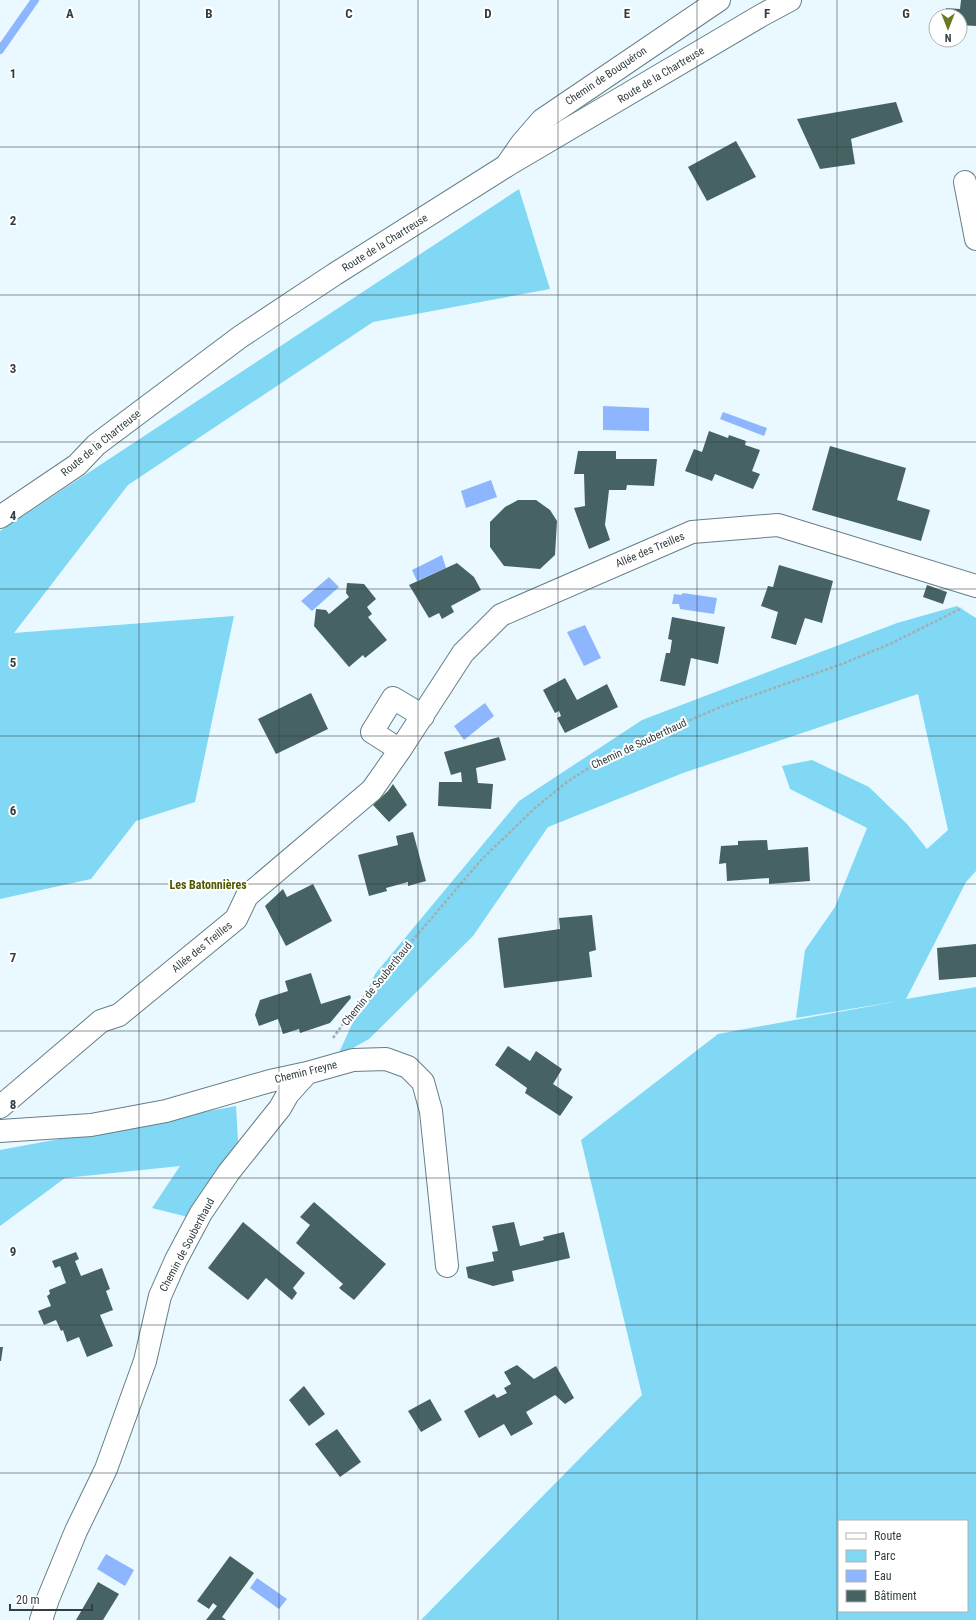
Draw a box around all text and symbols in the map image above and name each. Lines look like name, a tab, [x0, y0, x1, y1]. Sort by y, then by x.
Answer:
text: A	[66, 6, 74, 21]
text: B	[205, 6, 213, 21]
text: C	[345, 6, 353, 21]
text: D	[484, 6, 492, 21]
text: E	[624, 6, 631, 21]
text: F	[764, 6, 770, 21]
text: G	[902, 6, 910, 21]
north arrow	[928, 8, 968, 48]
text: N	[944, 31, 951, 44]
street label: Chemin de Bouquéron	[563, 44, 649, 108]
street label: Route de la Chartreuse	[615, 44, 707, 106]
text: 1	[10, 66, 16, 81]
street label: Route de la Chartreuse	[340, 211, 430, 275]
text: 2	[10, 213, 17, 228]
text: 3	[10, 361, 16, 376]
street label: Route de la Chartreuse	[59, 407, 143, 479]
text: 4	[10, 508, 17, 523]
street label: Allée des Treilles	[614, 530, 686, 570]
text: 5	[10, 655, 17, 670]
street label: Chemin de Souberthaud	[589, 716, 689, 772]
text: 6	[10, 803, 17, 818]
district label: Les Batonnières	[169, 878, 247, 892]
street label: Allée des Treilles	[169, 919, 235, 975]
street label: Chemin de Souberthaud	[339, 940, 415, 1028]
text: 7	[10, 950, 17, 965]
street label: Chemin Freyne	[273, 1058, 339, 1086]
text: 8	[10, 1097, 16, 1112]
street label: Chemin de Souberthaud	[157, 1196, 217, 1294]
text: 9	[10, 1244, 16, 1259]
legend	[838, 1520, 968, 1612]
text: Route	[874, 1529, 902, 1543]
text: Parc	[874, 1549, 896, 1563]
text: Eau	[874, 1569, 892, 1583]
scale bar	[10, 1586, 92, 1612]
text: Bâtiment	[874, 1589, 917, 1603]
text: 20 m	[16, 1593, 40, 1607]

